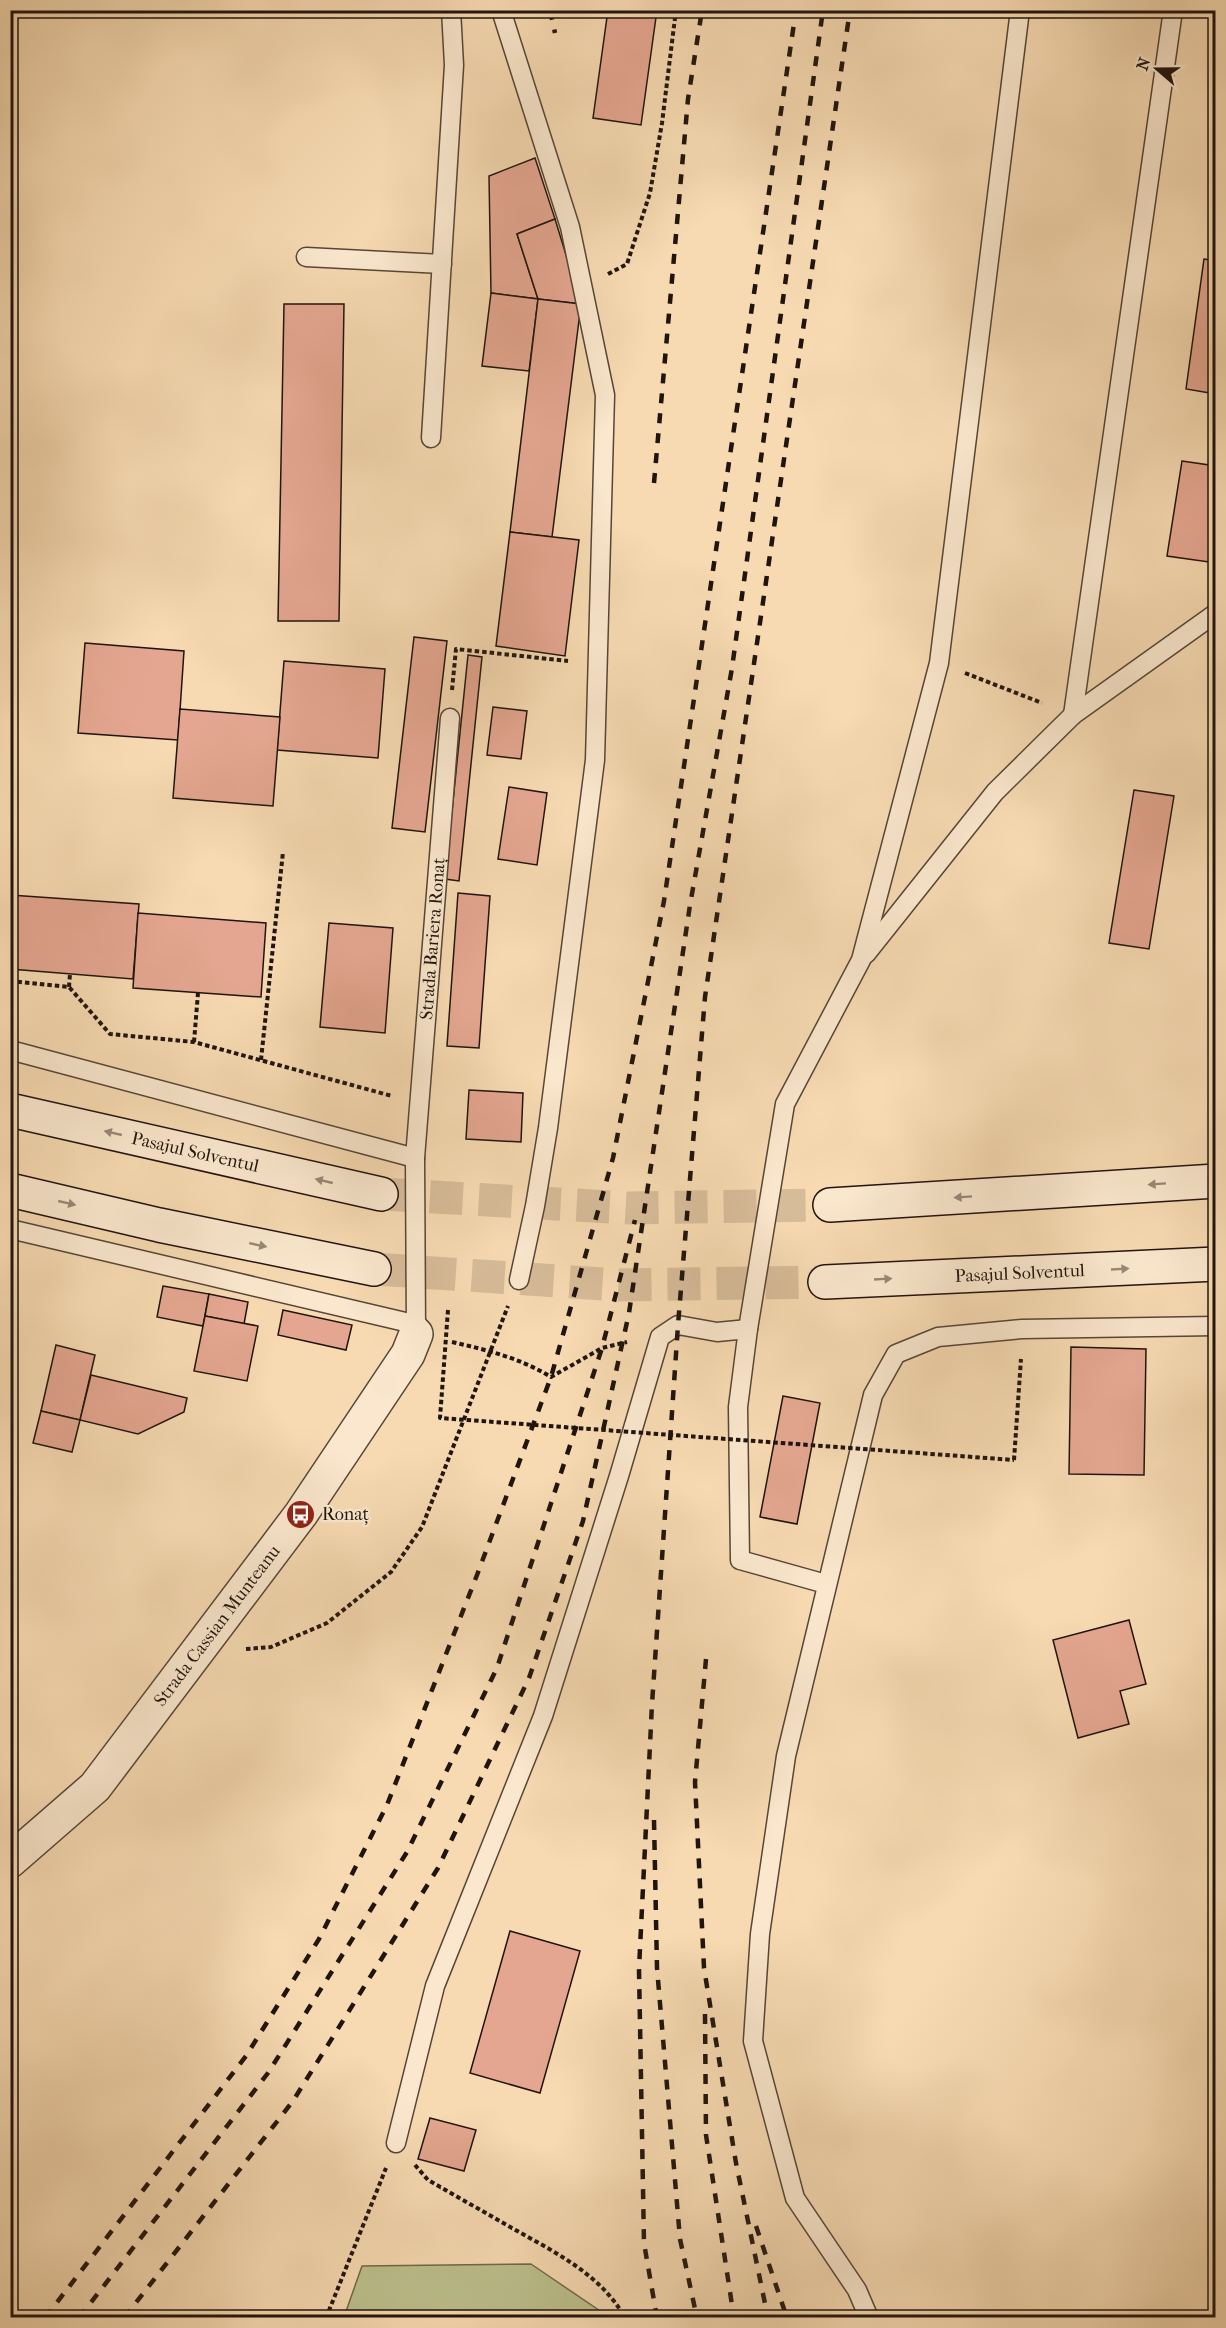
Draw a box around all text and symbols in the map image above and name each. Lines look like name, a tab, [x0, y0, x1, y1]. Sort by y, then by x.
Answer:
north arrow	[1127, 39, 1187, 99]
text: N	[1132, 54, 1155, 73]
street label: Strada Bariera Ronaț	[416, 856, 450, 1021]
one-way arrow	[104, 1128, 122, 1138]
street label: Pasajul Solventul	[129, 1128, 261, 1177]
one-way arrow	[314, 1175, 333, 1185]
one-way arrow	[1148, 1180, 1167, 1189]
one-way arrow	[953, 1192, 972, 1202]
one-way arrow	[58, 1199, 77, 1209]
one-way arrow	[249, 1241, 268, 1250]
street label: Pasajul Solventul	[954, 1260, 1085, 1287]
one-way arrow	[1111, 1264, 1130, 1273]
one-way arrow	[874, 1275, 893, 1284]
bus stop icon: Ronaț	[285, 1498, 317, 1530]
place label: Ronaț	[322, 1504, 370, 1525]
street label: Strada Cassian Munteanu	[150, 1541, 285, 1711]

